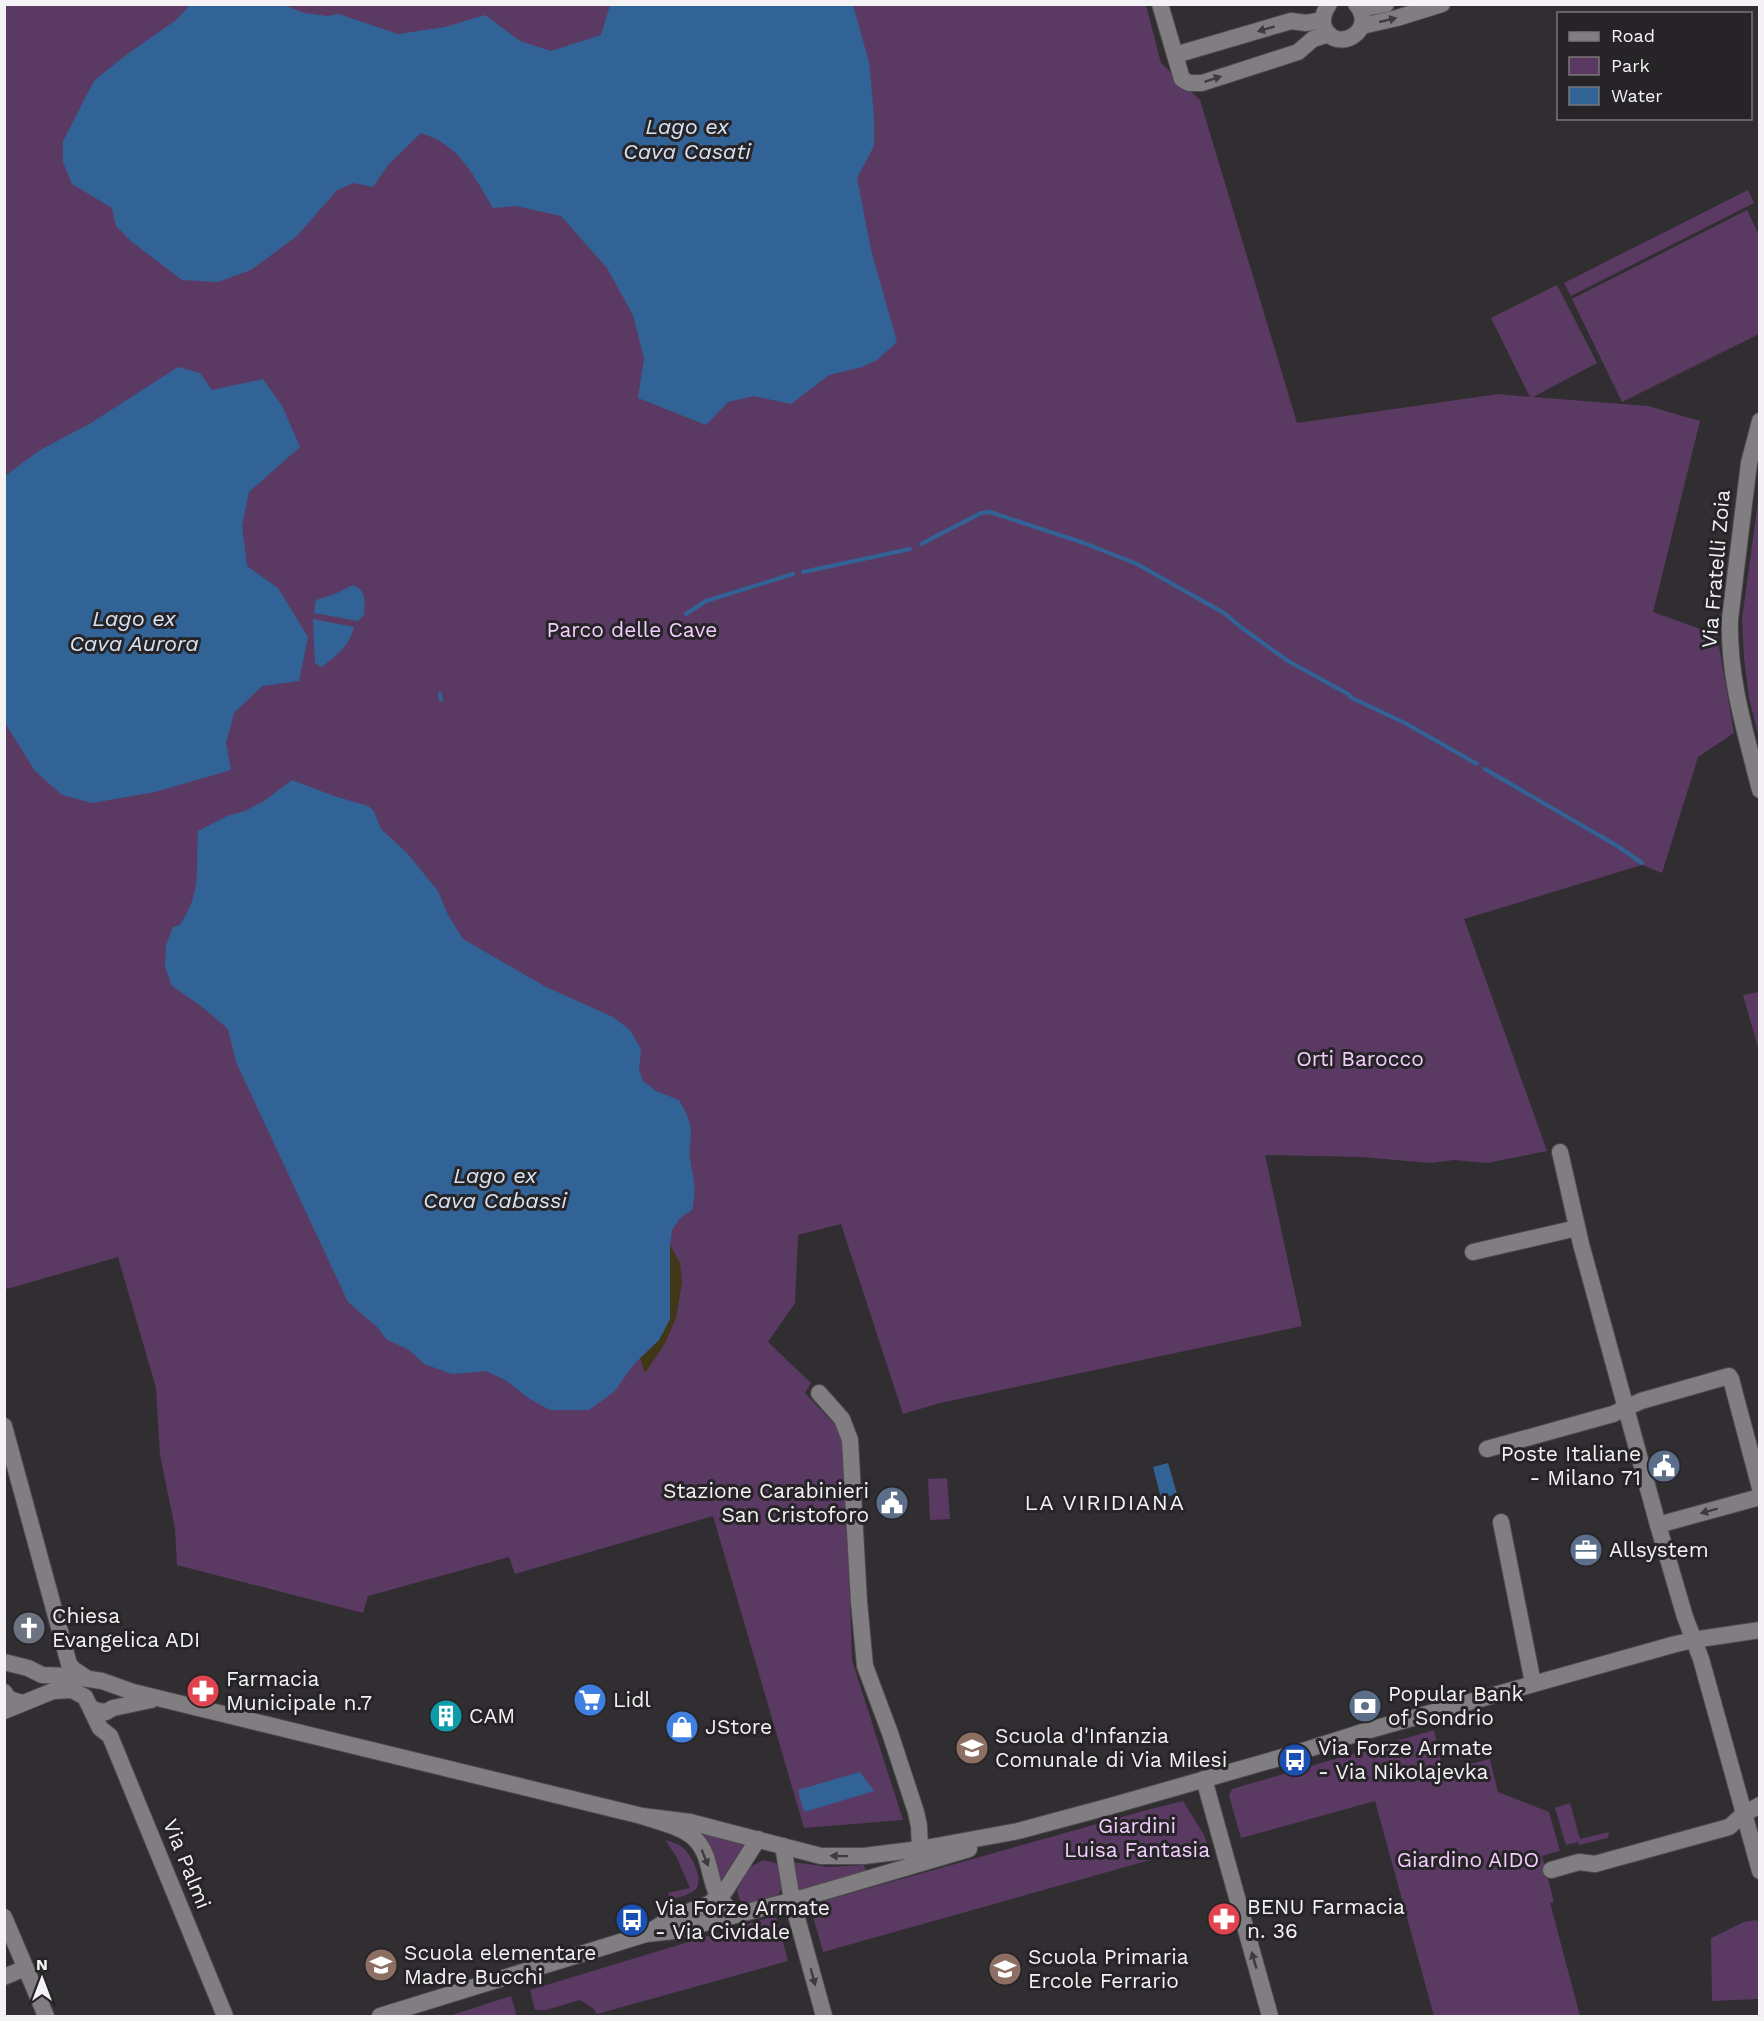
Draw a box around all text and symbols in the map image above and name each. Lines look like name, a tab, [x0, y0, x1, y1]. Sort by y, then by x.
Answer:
legend	[1557, 12, 1752, 120]
one-way arrow	[1379, 15, 1397, 25]
one-way arrow	[1256, 25, 1274, 34]
text: Road	[1611, 25, 1655, 46]
text: Park	[1611, 55, 1650, 76]
one-way arrow	[1204, 74, 1222, 83]
text: Water	[1611, 85, 1663, 106]
water label: Lago ex Cava Casati	[623, 114, 752, 164]
street label: Via Fratelli Zoia	[1696, 489, 1735, 649]
water label: Lago ex Cava Aurora	[69, 606, 199, 656]
park label: Parco delle Cave	[547, 617, 717, 642]
park label: Orti Barocco	[1296, 1046, 1424, 1071]
water label: Lago ex Cava Cabassi	[423, 1163, 568, 1213]
place label: Poste Italiane - Milano 71	[1501, 1441, 1641, 1490]
public building icon: Poste Italiane - Milano 71	[1646, 1448, 1682, 1484]
place label: Stazione Carabinieri San Cristoforo	[663, 1478, 869, 1527]
public building icon: Stazione Carabinieri San Cristoforo	[874, 1485, 910, 1521]
district label: LA VIRIDIANA	[1024, 1490, 1186, 1515]
one-way arrow	[1700, 1507, 1718, 1516]
office icon: Allsystem	[1568, 1532, 1604, 1568]
place label: Allsystem	[1609, 1537, 1709, 1562]
place label: Chiesa Evangelica ADI	[52, 1603, 200, 1652]
church icon: Chiesa Evangelica ADI	[11, 1610, 47, 1646]
place label: Farmacia Municipale n.7	[226, 1666, 372, 1715]
pharmacy icon: Farmacia Municipale n.7	[185, 1673, 221, 1709]
place label: Popular Bank of Sondrio	[1388, 1681, 1524, 1730]
supermarket icon: Lidl	[572, 1682, 608, 1718]
place label: Lidl	[613, 1687, 651, 1712]
bank icon: Popular Bank of Sondrio	[1347, 1688, 1383, 1724]
building icon: CAM	[428, 1698, 464, 1734]
place label: CAM	[469, 1703, 515, 1728]
shop icon: JStore	[664, 1709, 700, 1745]
place label: JStore	[705, 1714, 772, 1739]
place label: Scuola d'Infanzia Comunale di Via Milesi	[995, 1723, 1227, 1772]
school or university icon: Scuola d'Infanzia Comunale di Via Milesi	[954, 1730, 990, 1766]
place label: Via Forze Armate - Via Nikolajevka	[1318, 1735, 1493, 1784]
bus stop icon: Via Forze Armate - Via Nikolajevka	[1277, 1742, 1313, 1778]
park label: Giardini Luisa Fantasia	[1064, 1813, 1210, 1862]
street label: Via Palmi	[158, 1815, 217, 1912]
park label: Giardino AIDO	[1397, 1847, 1539, 1872]
one-way arrow	[701, 1849, 710, 1867]
one-way arrow	[829, 1852, 848, 1861]
place label: BENU Farmacia n. 36	[1247, 1894, 1405, 1943]
place label: Via Forze Armate - Via Cividale	[655, 1895, 830, 1944]
pharmacy icon: BENU Farmacia n. 36	[1206, 1901, 1242, 1937]
bus stop icon: Via Forze Armate - Via Cividale	[614, 1902, 650, 1938]
place label: Scuola elementare Madre Bucchi	[404, 1940, 596, 1989]
place label: Scuola Primaria Ercole Ferrario	[1028, 1944, 1189, 1993]
school or university icon: Scuola elementare Madre Bucchi	[363, 1947, 399, 1983]
north arrow	[12, 1949, 72, 2009]
school or university icon: Scuola Primaria Ercole Ferrario	[987, 1951, 1023, 1987]
one-way arrow	[1249, 1951, 1258, 1969]
text: N	[36, 1955, 48, 1974]
one-way arrow	[808, 1968, 818, 1986]

